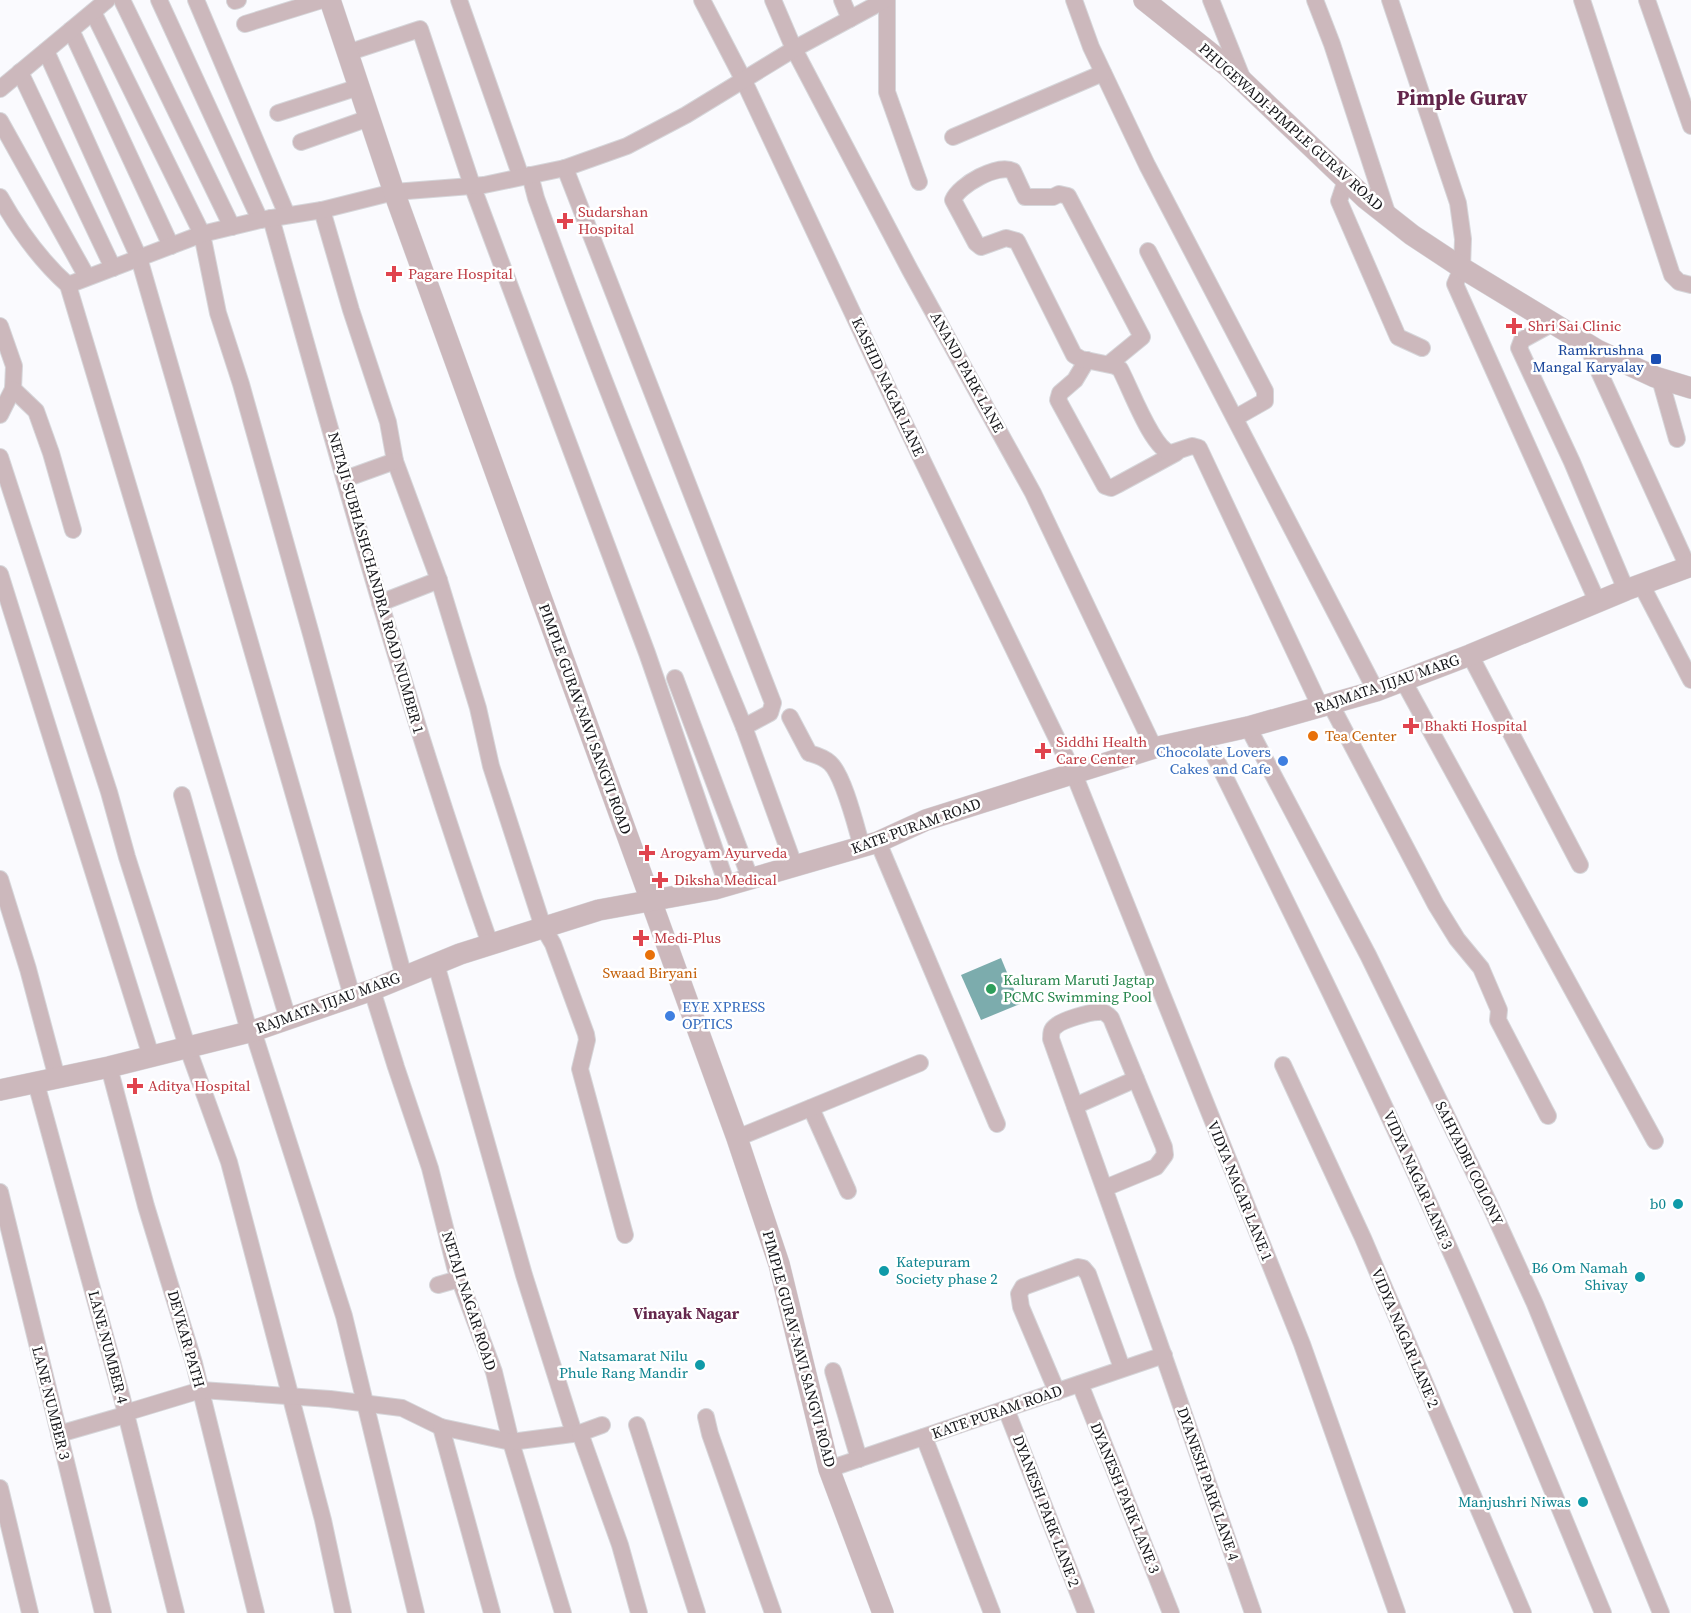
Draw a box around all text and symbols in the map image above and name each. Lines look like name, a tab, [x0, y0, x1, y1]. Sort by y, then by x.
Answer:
street label: PHUGEWADI-PIMPLE GURAV ROAD	[1194, 38, 1388, 215]
district label: Pimple Gurav	[1396, 83, 1528, 112]
place label: Sudarshan Hospital	[578, 201, 648, 239]
marker: Sudarshan Hospital	[556, 212, 574, 230]
place label: Pagare Hospital	[408, 263, 514, 284]
marker: Pagare Hospital	[385, 265, 403, 283]
street label: ANAND PARK LANE	[926, 308, 1009, 436]
street label: KASHID NAGAR LANE	[847, 314, 930, 460]
place label: Shri Sai Clinic	[1528, 315, 1621, 336]
marker: Shri Sai Clinic	[1505, 317, 1523, 335]
place label: Ramkrushna Mangal Karyalay	[1533, 339, 1644, 377]
marker: Ramkrushna Mangal Karyalay	[1649, 352, 1663, 366]
street label: NETAJI SUBHASHCHANDRA ROAD NUMBER 1	[323, 430, 430, 736]
street label: PIMPLE GURAV-NAVI SANGVI ROAD	[534, 600, 637, 837]
street label: RAJMATA JIJAU MARG	[1312, 649, 1462, 718]
place label: Bhakti Hospital	[1424, 715, 1528, 736]
marker: Bhakti Hospital	[1402, 717, 1420, 735]
place label: Tea Center	[1325, 725, 1397, 746]
marker: Tea Center	[1306, 729, 1320, 743]
place label: Siddhi Health Care Center	[1056, 731, 1147, 769]
place label: Chocolate Lovers Cakes and Cafe	[1156, 741, 1271, 779]
marker: Siddhi Health Care Center	[1034, 742, 1052, 760]
marker: Chocolate Lovers Cakes and Cafe	[1276, 754, 1290, 768]
street label: KATE PURAM ROAD	[848, 792, 984, 859]
place label: Arogyam Ayurveda	[660, 842, 788, 863]
marker: Arogyam Ayurveda	[638, 844, 656, 862]
place label: Diksha Medical	[674, 869, 777, 890]
marker: Diksha Medical	[651, 871, 669, 889]
place label: Medi-Plus	[654, 927, 721, 948]
marker: Medi-Plus	[632, 929, 650, 947]
marker: Swaad Biryani	[643, 948, 657, 962]
place label: Swaad Biryani	[603, 962, 697, 983]
street label: RAJMATA JIJAU MARG	[253, 967, 403, 1038]
place label: Kaluram Maruti Jagtap PCMC Swimming Pool	[1003, 969, 1155, 1007]
marker: Kaluram Maruti Jagtap PCMC Swimming Pool	[984, 982, 998, 996]
place label: EYE XPRESS OPTICS	[682, 996, 766, 1034]
marker: EYE XPRESS OPTICS	[663, 1009, 677, 1023]
place label: Aditya Hospital	[148, 1075, 251, 1096]
marker: Aditya Hospital	[126, 1077, 144, 1095]
street label: SAHYADRI COLONY	[1430, 1097, 1509, 1229]
street label: VIDYA NAGAR LANE 3	[1378, 1107, 1458, 1252]
street label: VIDYA NAGAR LANE 1	[1203, 1118, 1278, 1264]
place label: b0	[1650, 1193, 1666, 1214]
marker: b0	[1671, 1197, 1685, 1211]
street label: PIMPLE GURAV-NAVI SANGVI ROAD	[758, 1228, 841, 1470]
street label: NETAJI NAGAR ROAD	[437, 1229, 502, 1373]
place label: Katepuram Society phase 2	[896, 1251, 998, 1289]
place label: B6 Om Namah Shivay	[1531, 1257, 1628, 1295]
marker: Katepuram Society phase 2	[877, 1264, 891, 1278]
street label: VIDYA NAGAR LANE 2	[1367, 1265, 1444, 1411]
marker: B6 Om Namah Shivay	[1633, 1270, 1647, 1284]
street label: LANE NUMBER 4	[83, 1288, 134, 1406]
street label: DEVKAR PATH	[163, 1288, 210, 1390]
district label: Vinayak Nagar	[633, 1302, 740, 1324]
street label: LANE NUMBER 3	[27, 1344, 76, 1462]
place label: Natsamarat Nilu Phule Rang Mandir	[559, 1345, 689, 1383]
marker: Natsamarat Nilu Phule Rang Mandir	[693, 1358, 707, 1372]
street label: KATE PURAM ROAD	[929, 1379, 1065, 1444]
street label: DYANESH PARK LANE 4	[1172, 1404, 1245, 1564]
street label: DYANESH PARK LANE 3	[1086, 1419, 1165, 1576]
street label: DYANESH PARK LANE 2	[1008, 1432, 1085, 1590]
place label: Manjushri Niwas	[1458, 1491, 1571, 1512]
marker: Manjushri Niwas	[1576, 1495, 1590, 1509]

